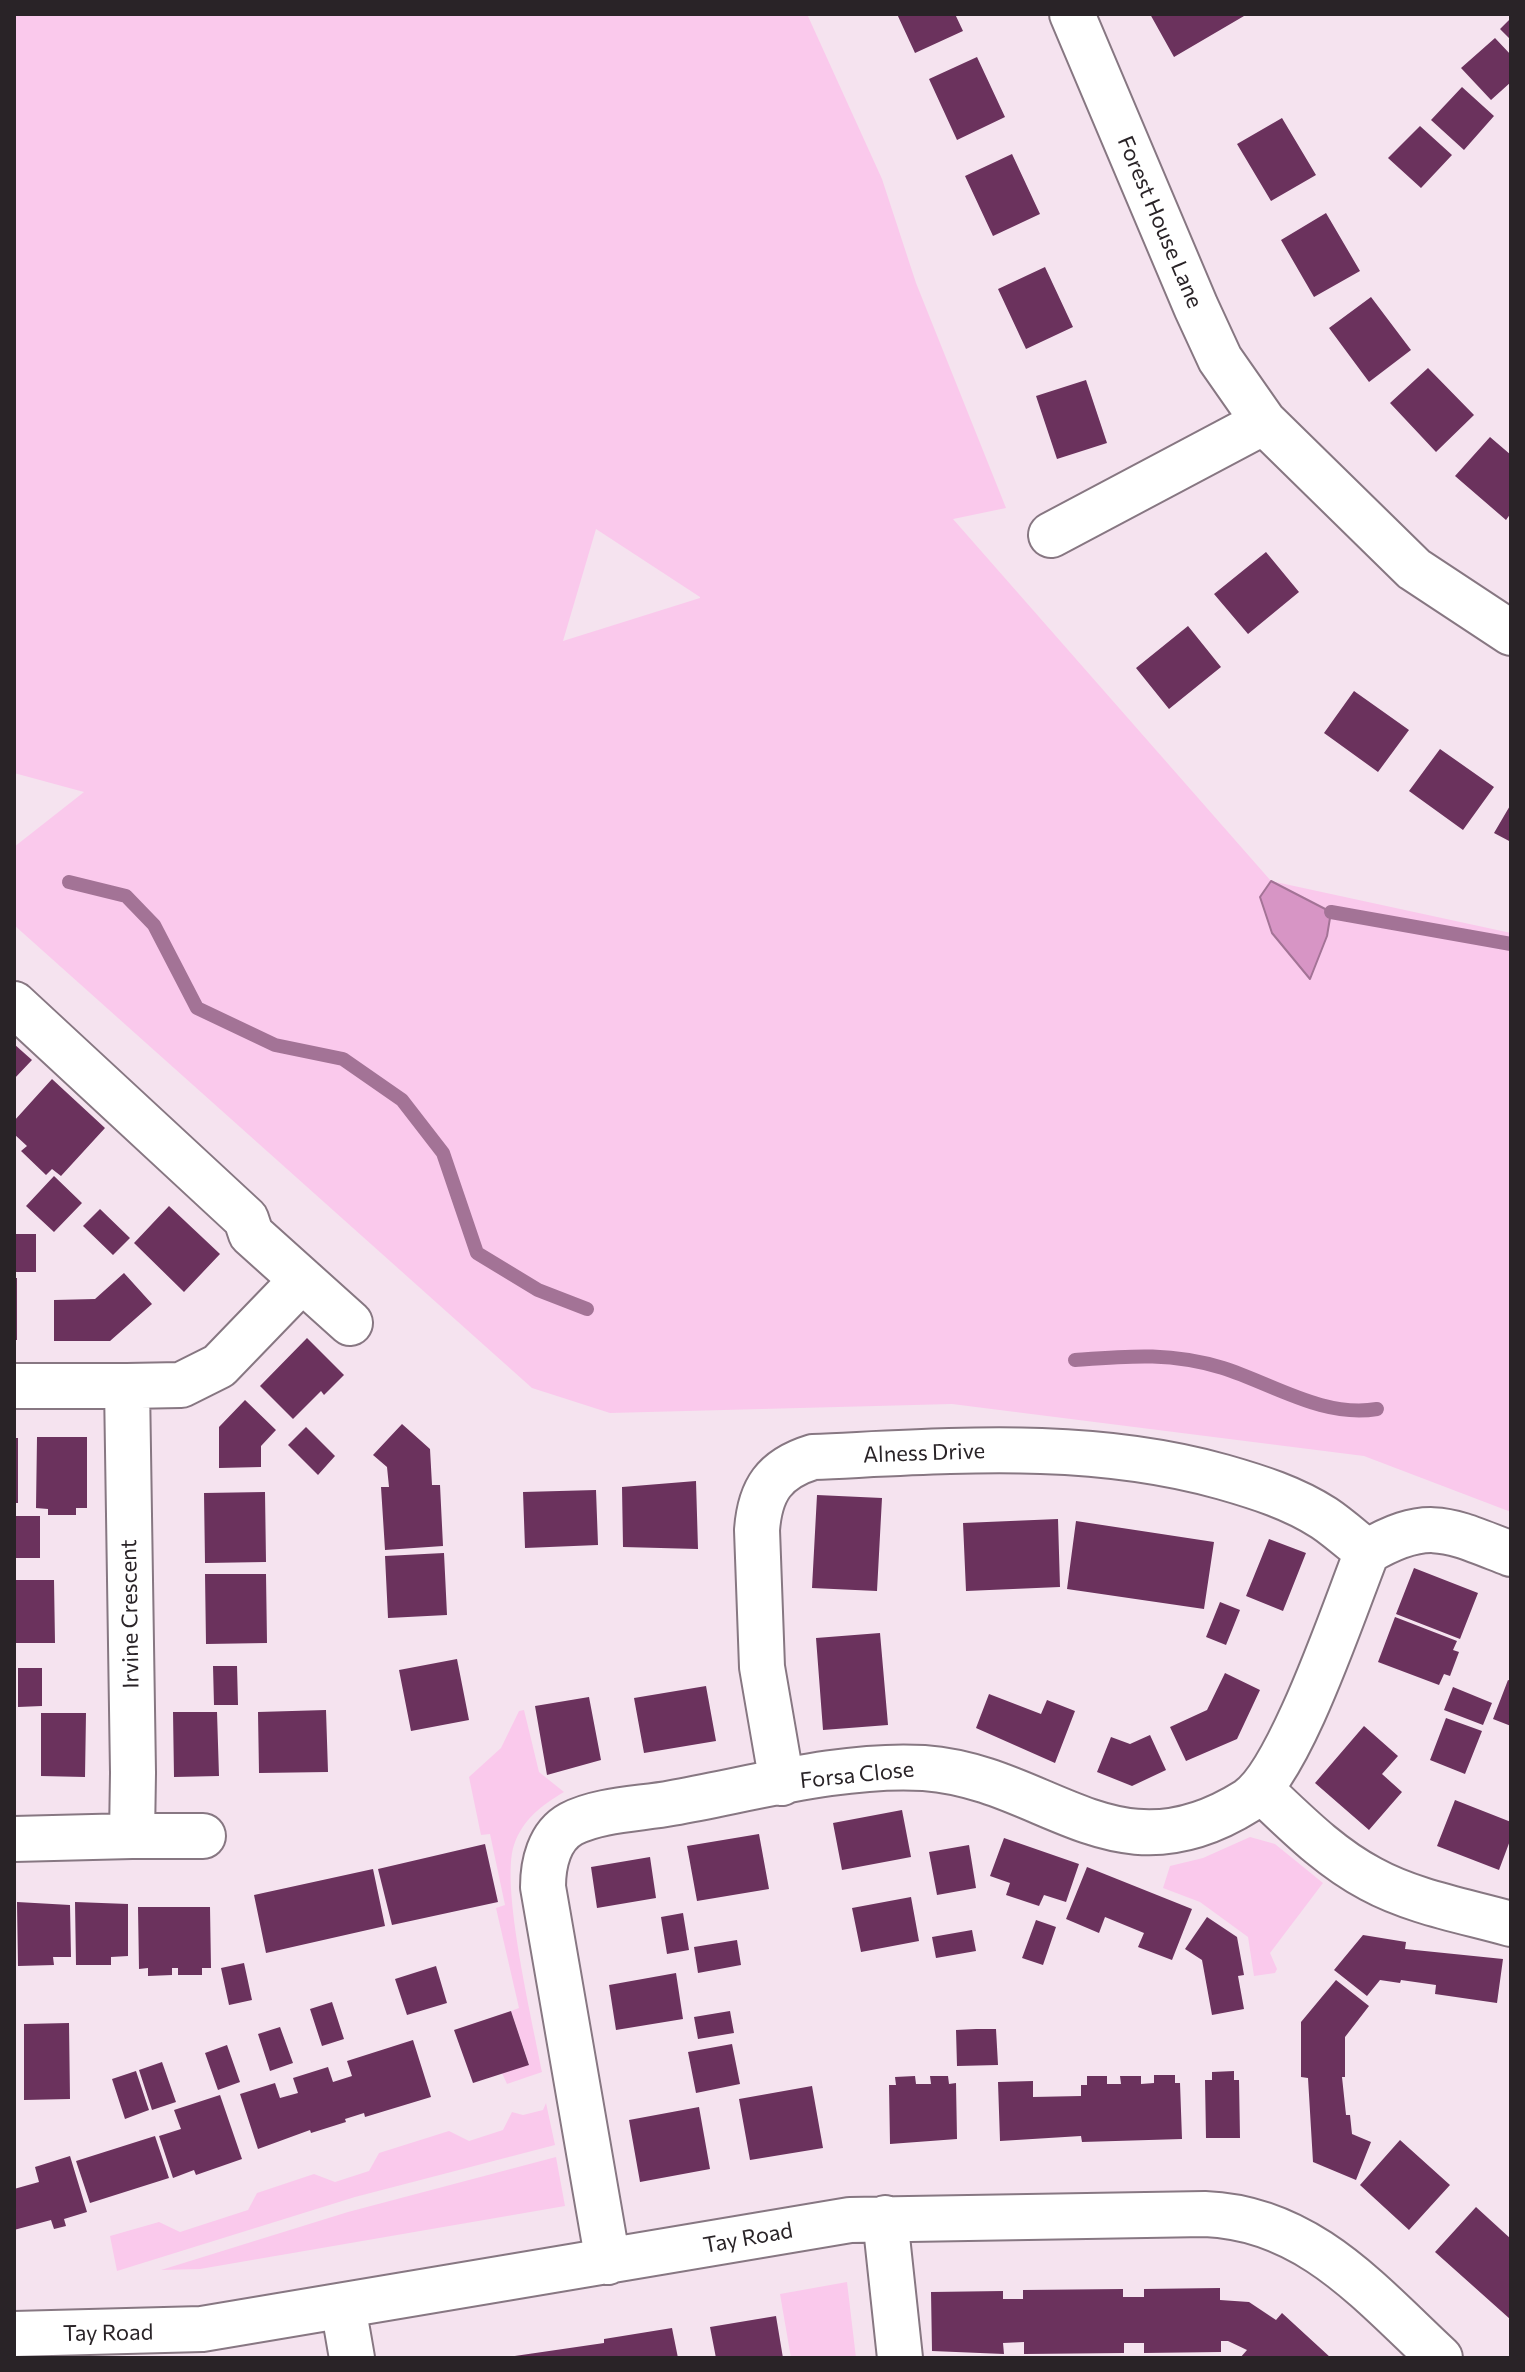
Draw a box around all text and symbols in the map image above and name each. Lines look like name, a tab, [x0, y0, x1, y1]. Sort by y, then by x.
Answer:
street label: Forest House Lane	[1112, 132, 1208, 312]
street label: Alness Drive	[862, 1438, 986, 1468]
street label: Irvine Crescent	[115, 1539, 145, 1689]
street label: Forsa Close	[799, 1756, 915, 1794]
street label: Tay Road	[701, 2217, 795, 2259]
street label: Tay Road	[63, 2319, 153, 2347]

